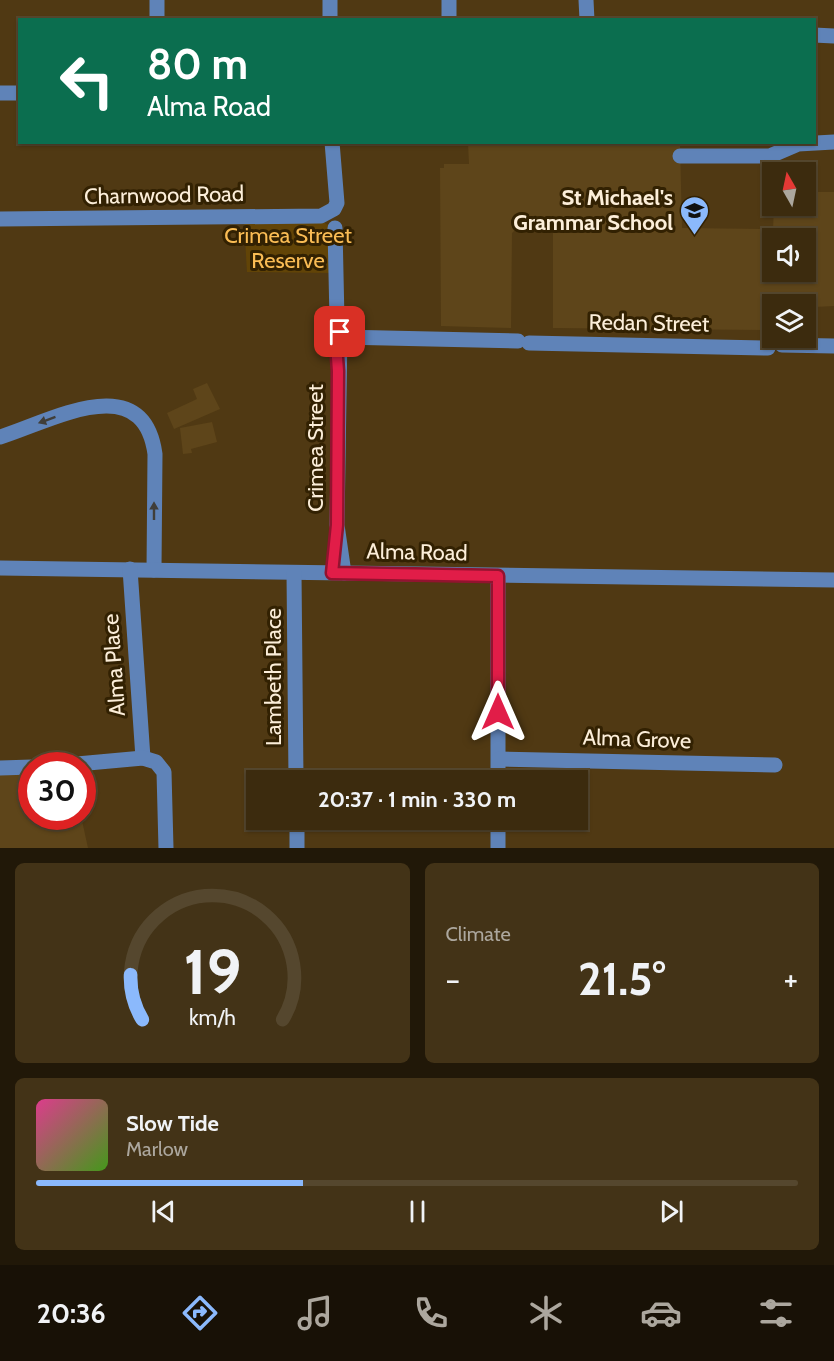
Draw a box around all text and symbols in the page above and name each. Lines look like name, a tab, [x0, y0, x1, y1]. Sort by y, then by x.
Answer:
text: 80 m	[147, 38, 248, 90]
icon: left	[48, 42, 126, 120]
text: Alma Road	[147, 90, 271, 123]
north arrow	[762, 162, 816, 216]
map controls	[762, 162, 816, 348]
street label: Charnwood Road	[84, 180, 244, 210]
place label: St Michael's Grammar School	[513, 184, 673, 236]
school or university icon: St Michael's Grammar School	[678, 194, 710, 236]
park label: Crimea Street Reserve	[224, 222, 352, 274]
button: sound	[762, 228, 816, 282]
button: layers	[762, 294, 816, 348]
pin	[314, 306, 365, 357]
street label: Redan Street	[588, 308, 710, 338]
icon: arrive	[323, 315, 356, 348]
street label: Crimea Street	[302, 384, 329, 512]
one-way arrow	[38, 416, 56, 426]
one-way arrow	[149, 502, 159, 521]
street label: Alma Road	[366, 538, 468, 566]
street label: Lambeth Place	[260, 608, 287, 746]
street label: Alma Place	[97, 613, 131, 717]
position arrow	[466, 680, 530, 744]
street label: Alma Grove	[582, 724, 692, 754]
speed limit sign: 30	[18, 752, 96, 830]
text: 20:37 · 1 min · 330 m	[318, 786, 516, 813]
text: Climate	[446, 922, 511, 946]
text: 19	[183, 934, 241, 1010]
text: 21.5°	[578, 952, 666, 1006]
text: −	[446, 959, 460, 999]
text: +	[783, 959, 798, 999]
text: km/h	[189, 1004, 236, 1030]
text: Slow Tide	[126, 1110, 219, 1137]
text: Marlow	[126, 1137, 188, 1161]
icon: previous	[147, 1195, 180, 1228]
icon: pause	[401, 1195, 434, 1228]
icon: next	[655, 1195, 688, 1228]
icon: directions	[179, 1292, 221, 1334]
icon: music	[294, 1292, 336, 1334]
icon: phone	[410, 1292, 452, 1334]
icon: climate	[525, 1292, 567, 1334]
icon: car	[640, 1292, 682, 1334]
icon: filters	[755, 1292, 797, 1334]
text: 20:36	[37, 1297, 106, 1330]

